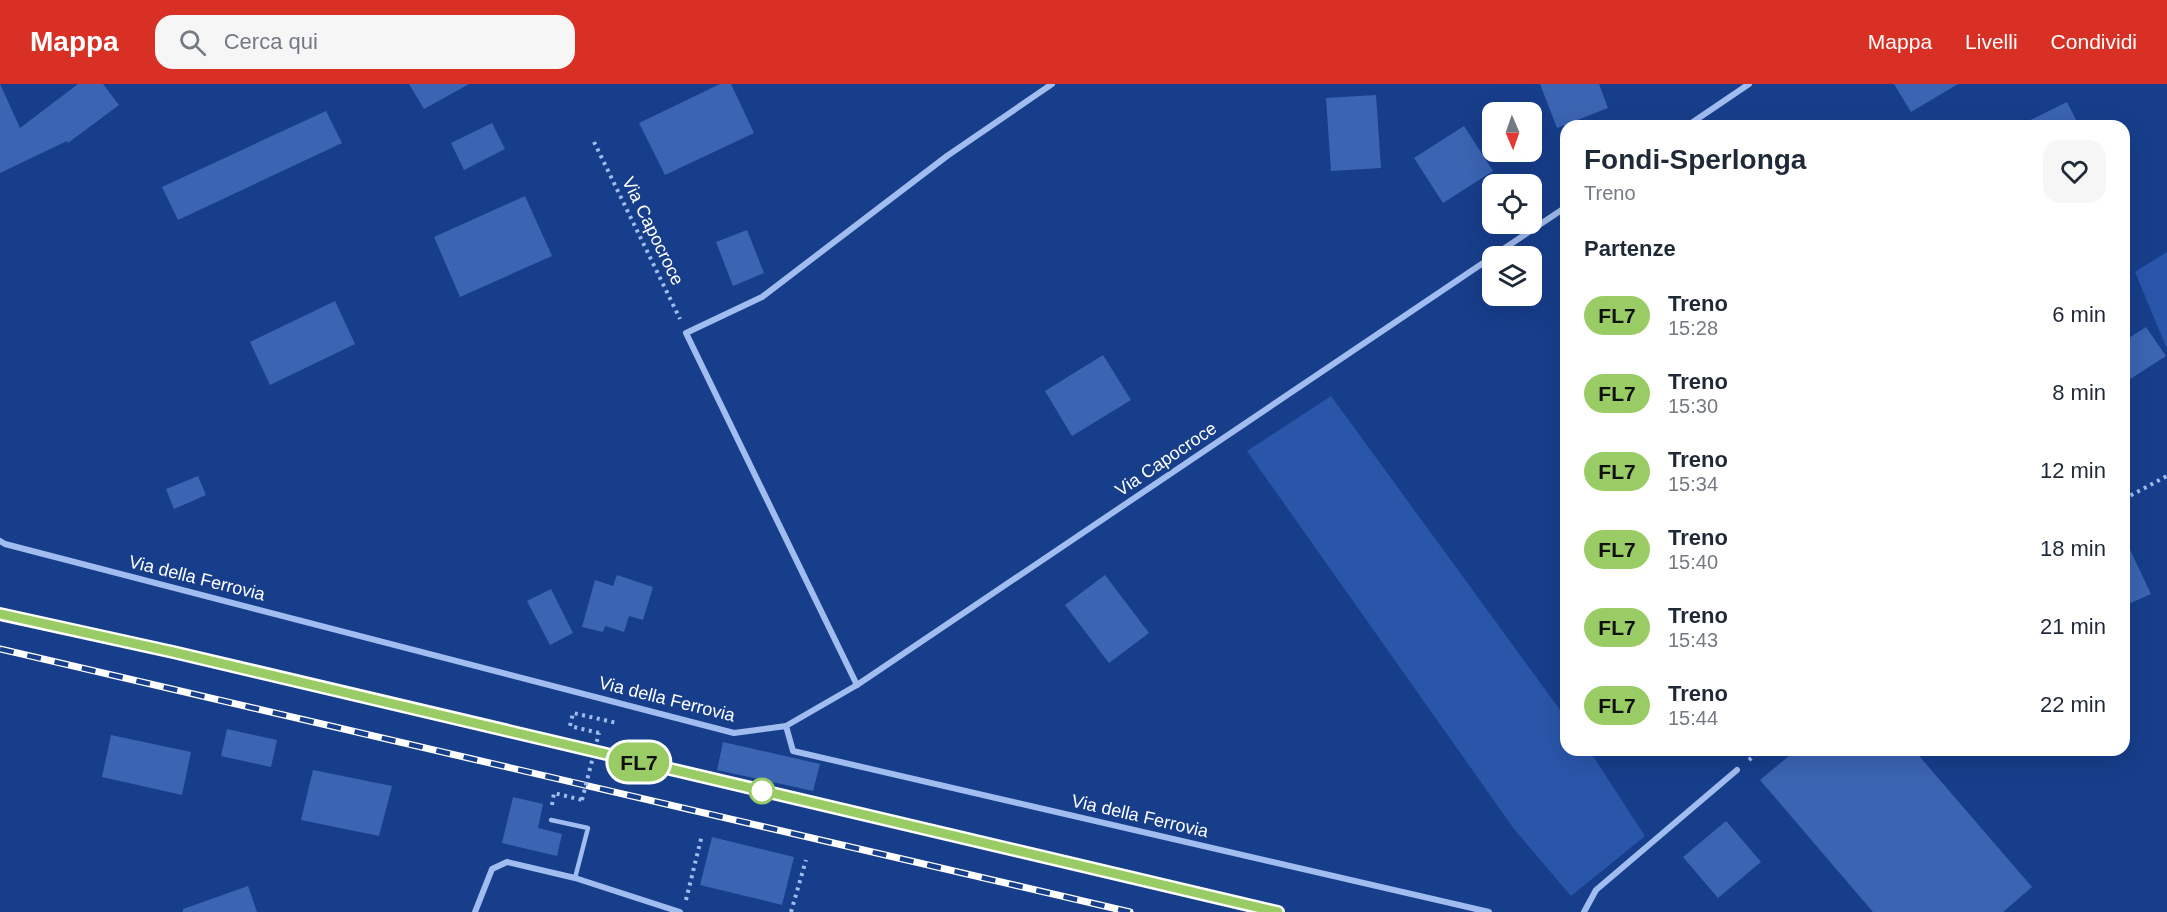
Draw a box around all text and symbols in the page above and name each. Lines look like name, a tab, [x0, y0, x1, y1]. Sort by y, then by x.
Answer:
search box	[155, 15, 575, 69]
text: Mappa	[30, 26, 119, 57]
icon: search	[176, 26, 209, 59]
text: Cerca qui	[224, 29, 318, 54]
text: Mappa	[1868, 30, 1932, 53]
text: Livelli	[1965, 30, 2018, 53]
text: Condividi	[2051, 30, 2137, 53]
north arrow	[1482, 102, 1542, 162]
map controls	[1482, 102, 1542, 306]
button: heart	[2043, 140, 2106, 203]
text: Fondi-Sperlonga	[1584, 144, 1806, 175]
street label: Via Capocroce	[618, 174, 688, 288]
button: locate	[1482, 174, 1542, 234]
text: Treno	[1584, 182, 1636, 204]
text: Partenze	[1584, 236, 1676, 261]
button: layers	[1482, 246, 1542, 306]
text: Treno	[1668, 291, 1728, 316]
text: 6 min	[2052, 302, 2106, 327]
text: FL7	[1598, 304, 1636, 327]
text: 15:28	[1668, 317, 1718, 339]
text: Treno	[1668, 369, 1728, 394]
text: 8 min	[2052, 380, 2106, 405]
text: FL7	[1598, 382, 1636, 405]
text: 15:30	[1668, 395, 1718, 417]
street label: Via Capocroce	[1112, 418, 1220, 500]
text: Treno	[1668, 447, 1728, 472]
text: 12 min	[2040, 458, 2106, 483]
text: FL7	[1598, 460, 1636, 483]
text: 15:34	[1668, 473, 1718, 495]
text: Treno	[1668, 525, 1728, 550]
text: 18 min	[2040, 536, 2106, 561]
text: FL7	[1598, 538, 1636, 561]
street label: Via della Ferrovia	[127, 551, 268, 605]
text: 15:40	[1668, 551, 1718, 573]
text: Treno	[1668, 603, 1728, 628]
text: 21 min	[2040, 614, 2106, 639]
text: FL7	[1598, 616, 1636, 639]
text: 15:43	[1668, 629, 1718, 651]
street label: Via della Ferrovia	[597, 672, 738, 726]
text: Treno	[1668, 681, 1728, 706]
text: 22 min	[2040, 692, 2106, 717]
text: FL7	[1598, 694, 1636, 717]
text: 15:44	[1668, 707, 1718, 729]
line badge: FL7	[604, 742, 674, 782]
text: FL7	[620, 751, 658, 774]
unlabelled marker	[749, 778, 775, 804]
street label: Via della Ferrovia	[1070, 791, 1211, 842]

